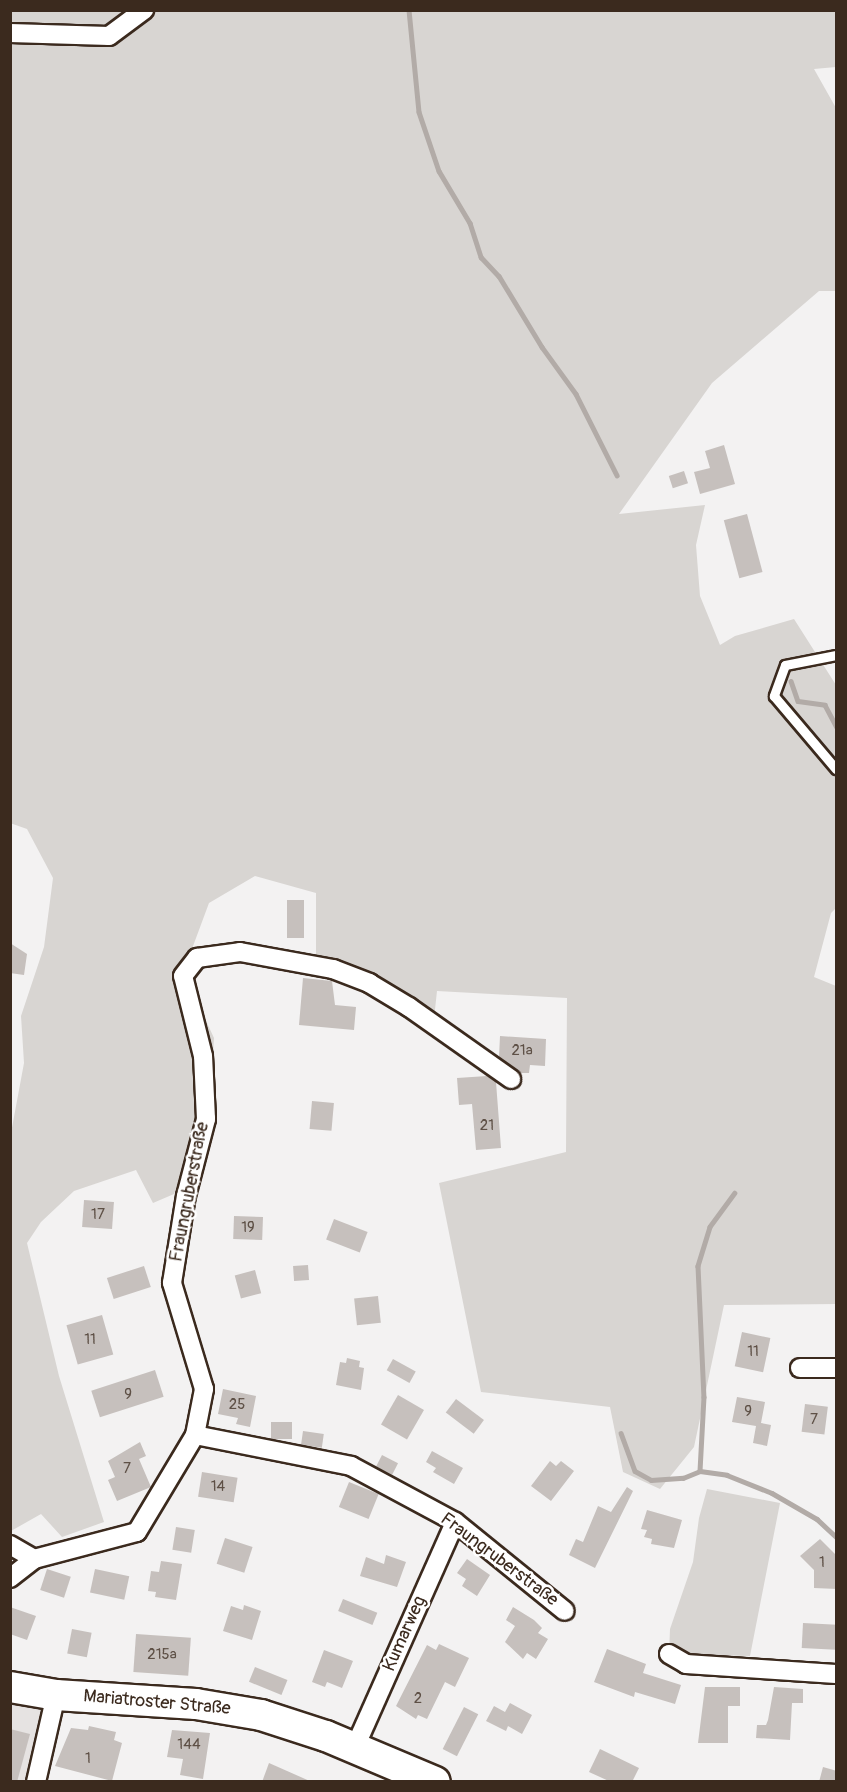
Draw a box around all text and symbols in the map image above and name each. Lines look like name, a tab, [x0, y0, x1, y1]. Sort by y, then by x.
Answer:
house number: 21a	[511, 1042, 533, 1060]
house number: 21	[480, 1117, 494, 1135]
street label: Fraungruberstraße	[166, 1120, 214, 1264]
house number: 17	[91, 1206, 105, 1224]
house number: 19	[241, 1219, 255, 1237]
house number: 11	[84, 1331, 96, 1349]
house number: 11	[747, 1343, 759, 1361]
house number: 9	[124, 1386, 132, 1404]
house number: 25	[229, 1396, 245, 1414]
house number: 9	[744, 1403, 752, 1421]
house number: 7	[810, 1411, 818, 1429]
house number: 7	[123, 1460, 131, 1478]
house number: 14	[211, 1478, 225, 1496]
street label: Fraungruberstraße	[436, 1509, 562, 1611]
house number: 1	[819, 1554, 825, 1572]
street label: Kumarweg	[379, 1593, 431, 1675]
house number: 215a	[147, 1646, 177, 1664]
street label: Mariatroster Straße	[83, 1686, 231, 1720]
house number: 2	[414, 1690, 422, 1708]
house number: 144	[177, 1736, 201, 1754]
house number: 1	[85, 1750, 91, 1768]

